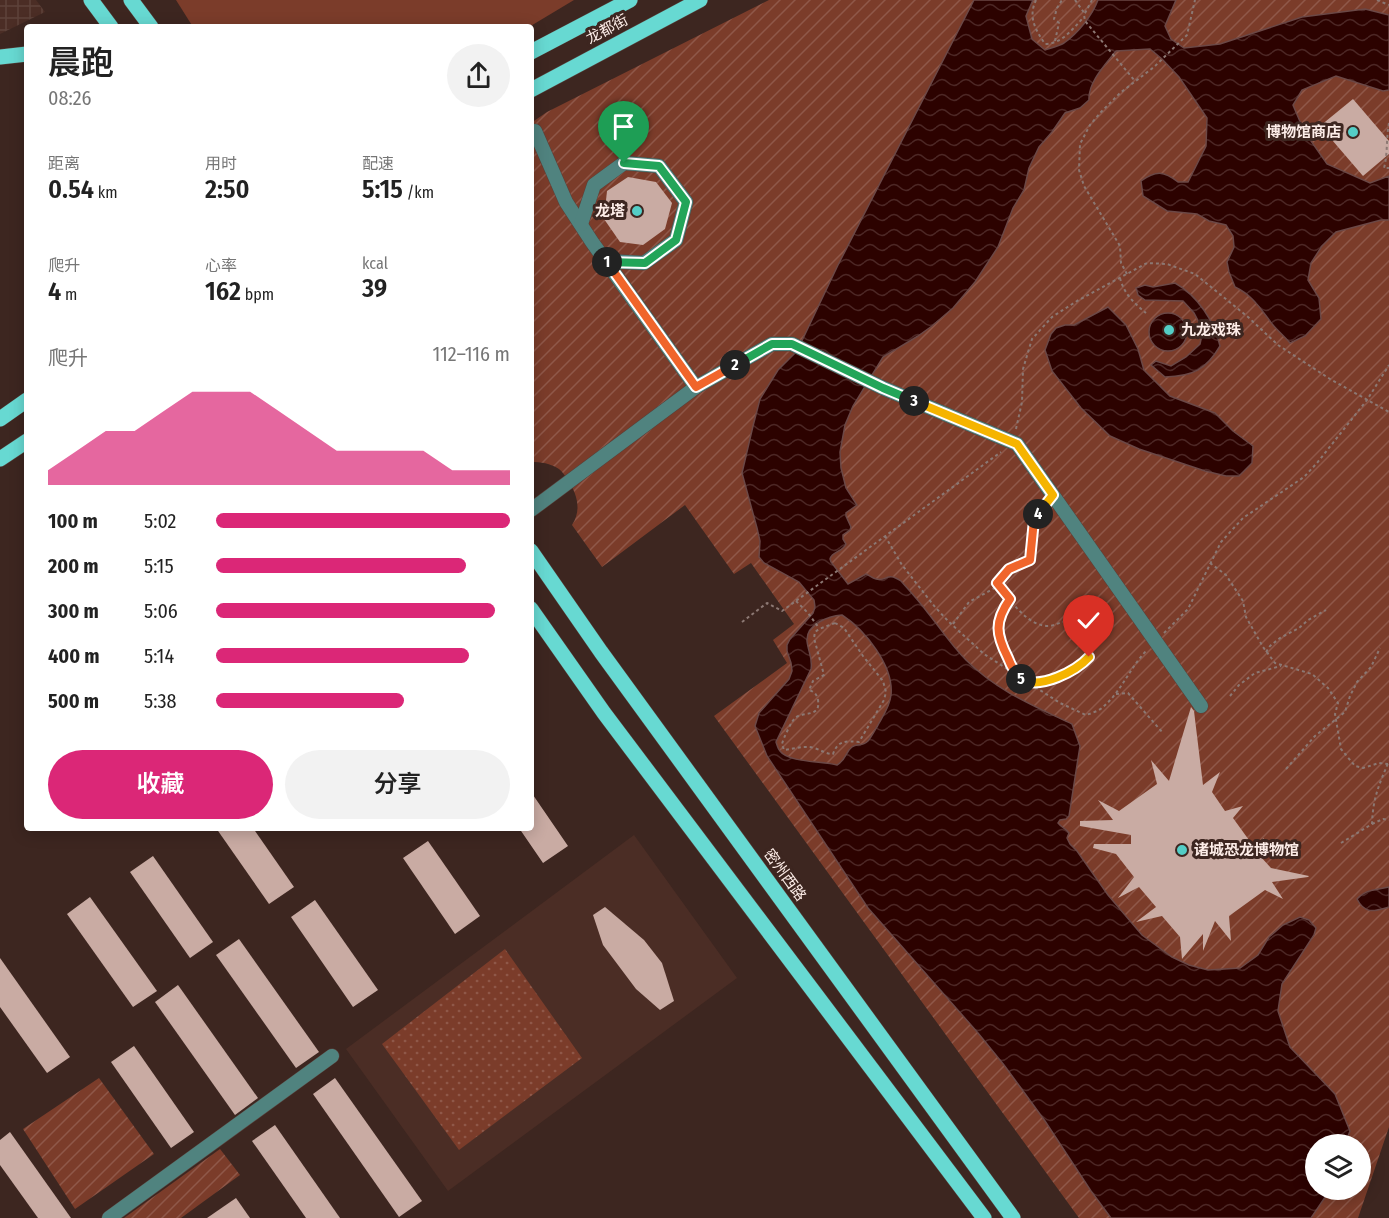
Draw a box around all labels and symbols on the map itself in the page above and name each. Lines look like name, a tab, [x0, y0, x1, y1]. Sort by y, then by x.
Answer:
street label: 龙都街	[583, 10, 631, 48]
pin	[598, 101, 649, 163]
place label: 博物馆商店	[1266, 123, 1341, 141]
marker: 博物馆商店	[1346, 125, 1360, 139]
place label: 龙塔	[595, 202, 625, 220]
marker: 龙塔	[630, 204, 644, 218]
pin: 1	[592, 247, 622, 277]
place label: 九龙戏珠	[1181, 321, 1241, 339]
marker: 九龙戏珠	[1162, 323, 1176, 337]
pin: 2	[720, 350, 750, 380]
pin: 3	[899, 386, 929, 416]
pin: 4	[1023, 499, 1053, 529]
pin	[1063, 595, 1114, 657]
pin: 5	[1006, 664, 1036, 694]
place label: 诸城恐龙博物馆	[1194, 841, 1299, 859]
marker: 诸城恐龙博物馆	[1175, 843, 1189, 857]
street label: 密州西路	[760, 845, 810, 905]

